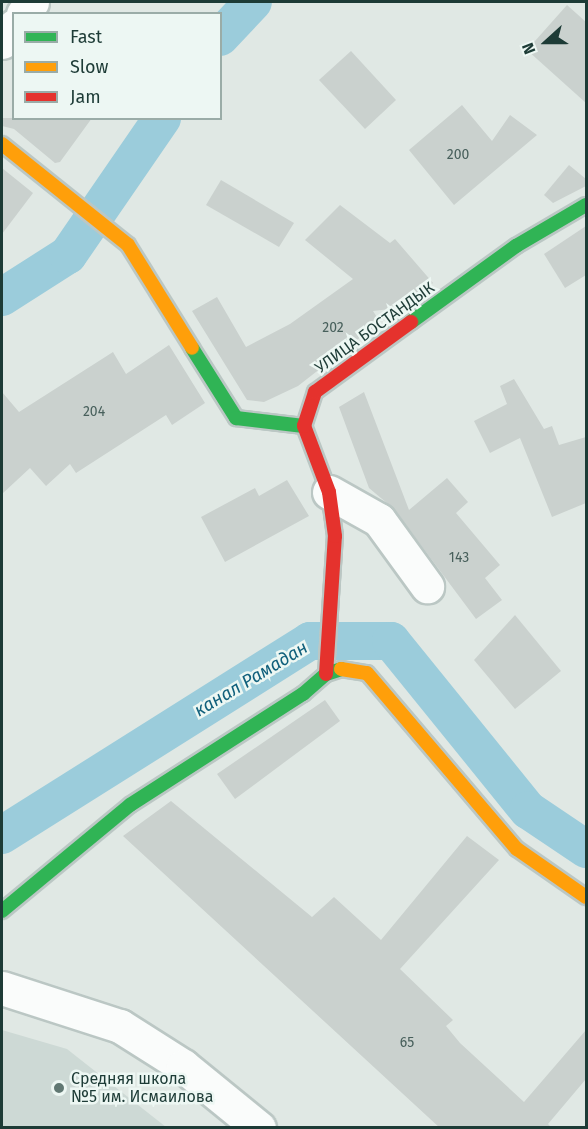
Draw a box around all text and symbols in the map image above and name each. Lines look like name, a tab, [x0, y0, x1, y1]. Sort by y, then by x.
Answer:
legend	[12, 12, 222, 120]
north arrow	[516, 12, 576, 72]
text: Fast	[70, 26, 102, 48]
text: N	[518, 40, 540, 57]
text: Slow	[70, 56, 108, 78]
text: Jam	[70, 86, 101, 108]
house number: 200	[447, 147, 469, 163]
street label: УЛИЦА БОСТАНДЫК	[312, 278, 438, 378]
house number: 202	[322, 320, 344, 336]
house number: 204	[83, 404, 105, 420]
house number: 143	[449, 550, 469, 566]
water label: канал Рамадан	[190, 637, 312, 721]
house number: 65	[400, 1035, 414, 1051]
place label: Средняя школа №5 им. Исмаилова	[71, 1069, 213, 1107]
marker: Средняя школа №5 им. Исмаилова	[52, 1081, 66, 1095]

